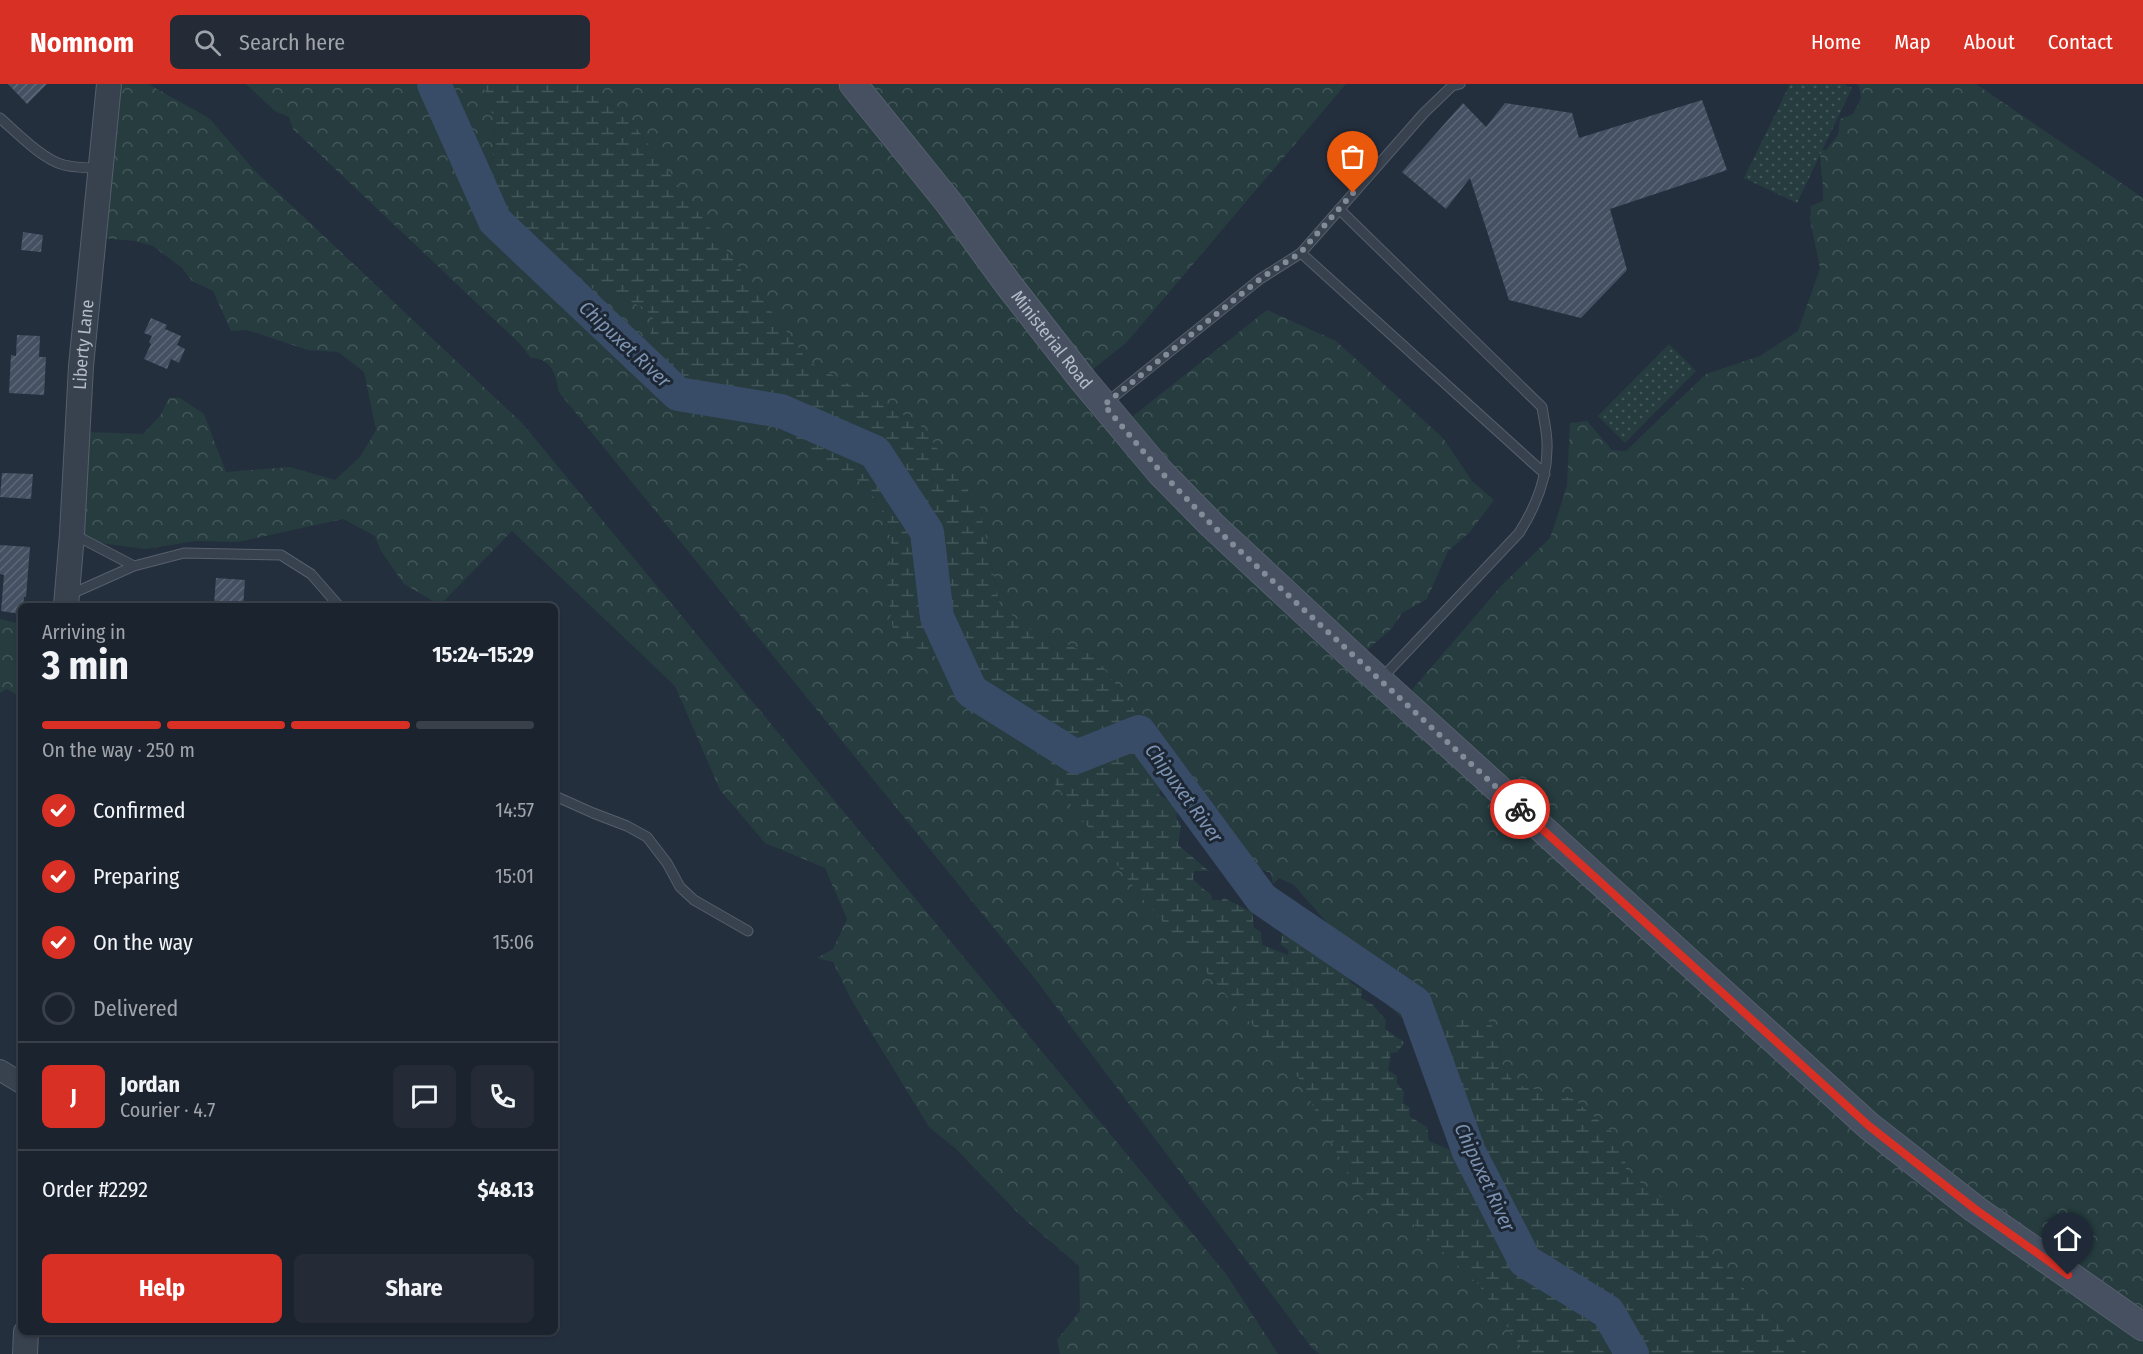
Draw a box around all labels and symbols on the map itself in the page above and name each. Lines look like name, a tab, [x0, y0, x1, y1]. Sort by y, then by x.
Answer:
pin	[1327, 131, 1378, 193]
street label: Ministerial Road	[1006, 286, 1097, 394]
water label: Chipuxet River	[574, 296, 677, 393]
street label: Liberty Lane	[69, 298, 99, 390]
water label: Chipuxet River	[1140, 739, 1229, 848]
courier	[1490, 779, 1550, 839]
water label: Chipuxet River	[1450, 1119, 1521, 1236]
pin	[2042, 1213, 2093, 1275]

